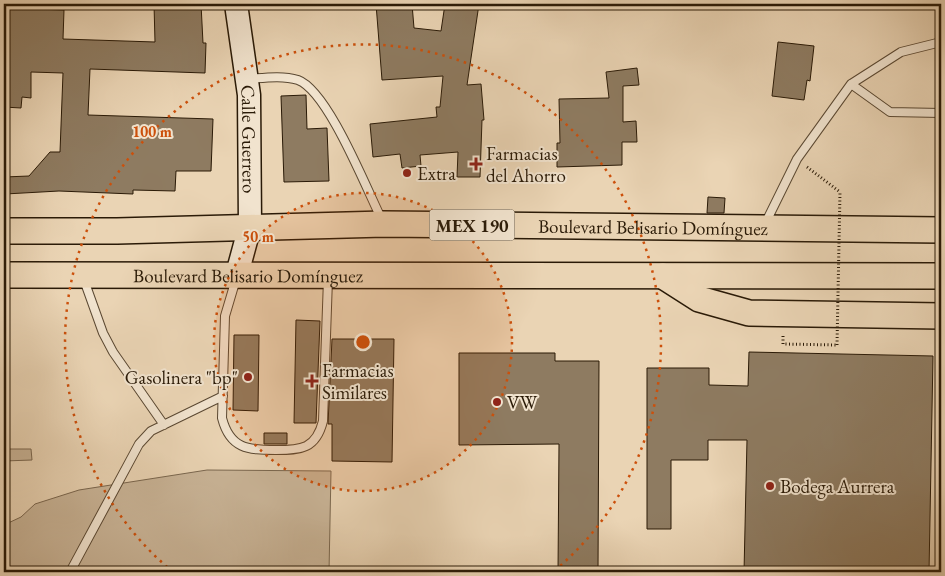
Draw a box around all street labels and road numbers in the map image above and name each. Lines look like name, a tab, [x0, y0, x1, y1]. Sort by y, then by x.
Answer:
street label: Calle Guerrero	[235, 83, 262, 193]
road number: MEX 190	[430, 210, 514, 240]
street label: Boulevard Belisario Domínguez	[538, 213, 769, 241]
street label: Boulevard Belisario Domínguez	[133, 263, 364, 288]

